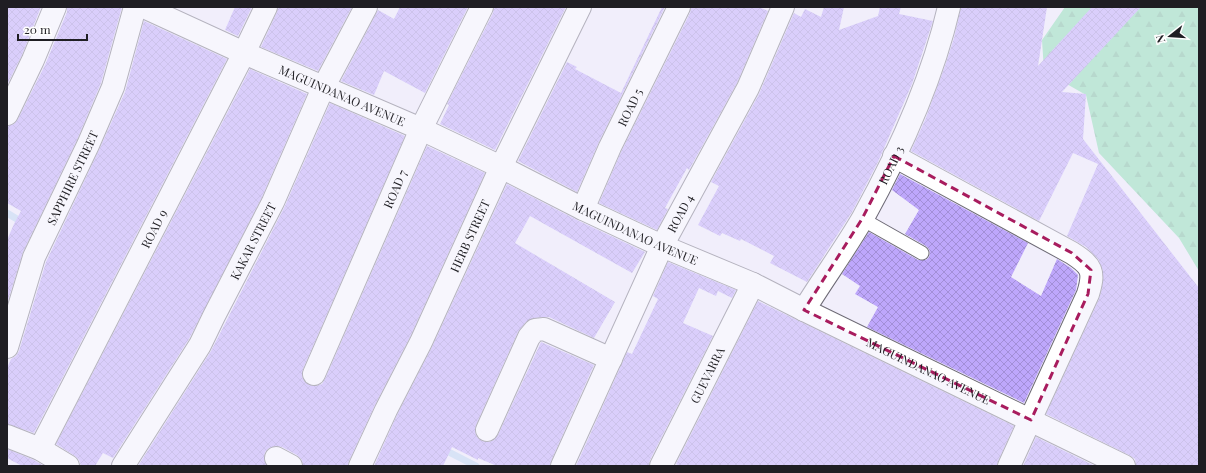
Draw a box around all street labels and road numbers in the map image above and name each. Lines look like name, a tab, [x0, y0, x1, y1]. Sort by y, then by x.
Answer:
street label: MAGUINDANAO AVENUE	[277, 61, 408, 129]
street label: ROAD 5	[613, 85, 646, 129]
street label: SAPPHIRE STREET	[43, 127, 102, 228]
street label: ROAD 3	[874, 143, 907, 187]
street label: ROAD 7	[379, 167, 410, 211]
street label: ROAD 4	[663, 191, 697, 235]
street label: HERB STREET	[446, 196, 493, 275]
street label: MAGUINDANAO AVENUE	[570, 197, 701, 268]
street label: KAKAR STREET	[226, 199, 280, 282]
street label: ROAD 9	[137, 206, 170, 251]
street label: MAGUINDANAO AVENUE	[864, 334, 993, 408]
street label: GUEVARRA	[686, 344, 728, 406]

